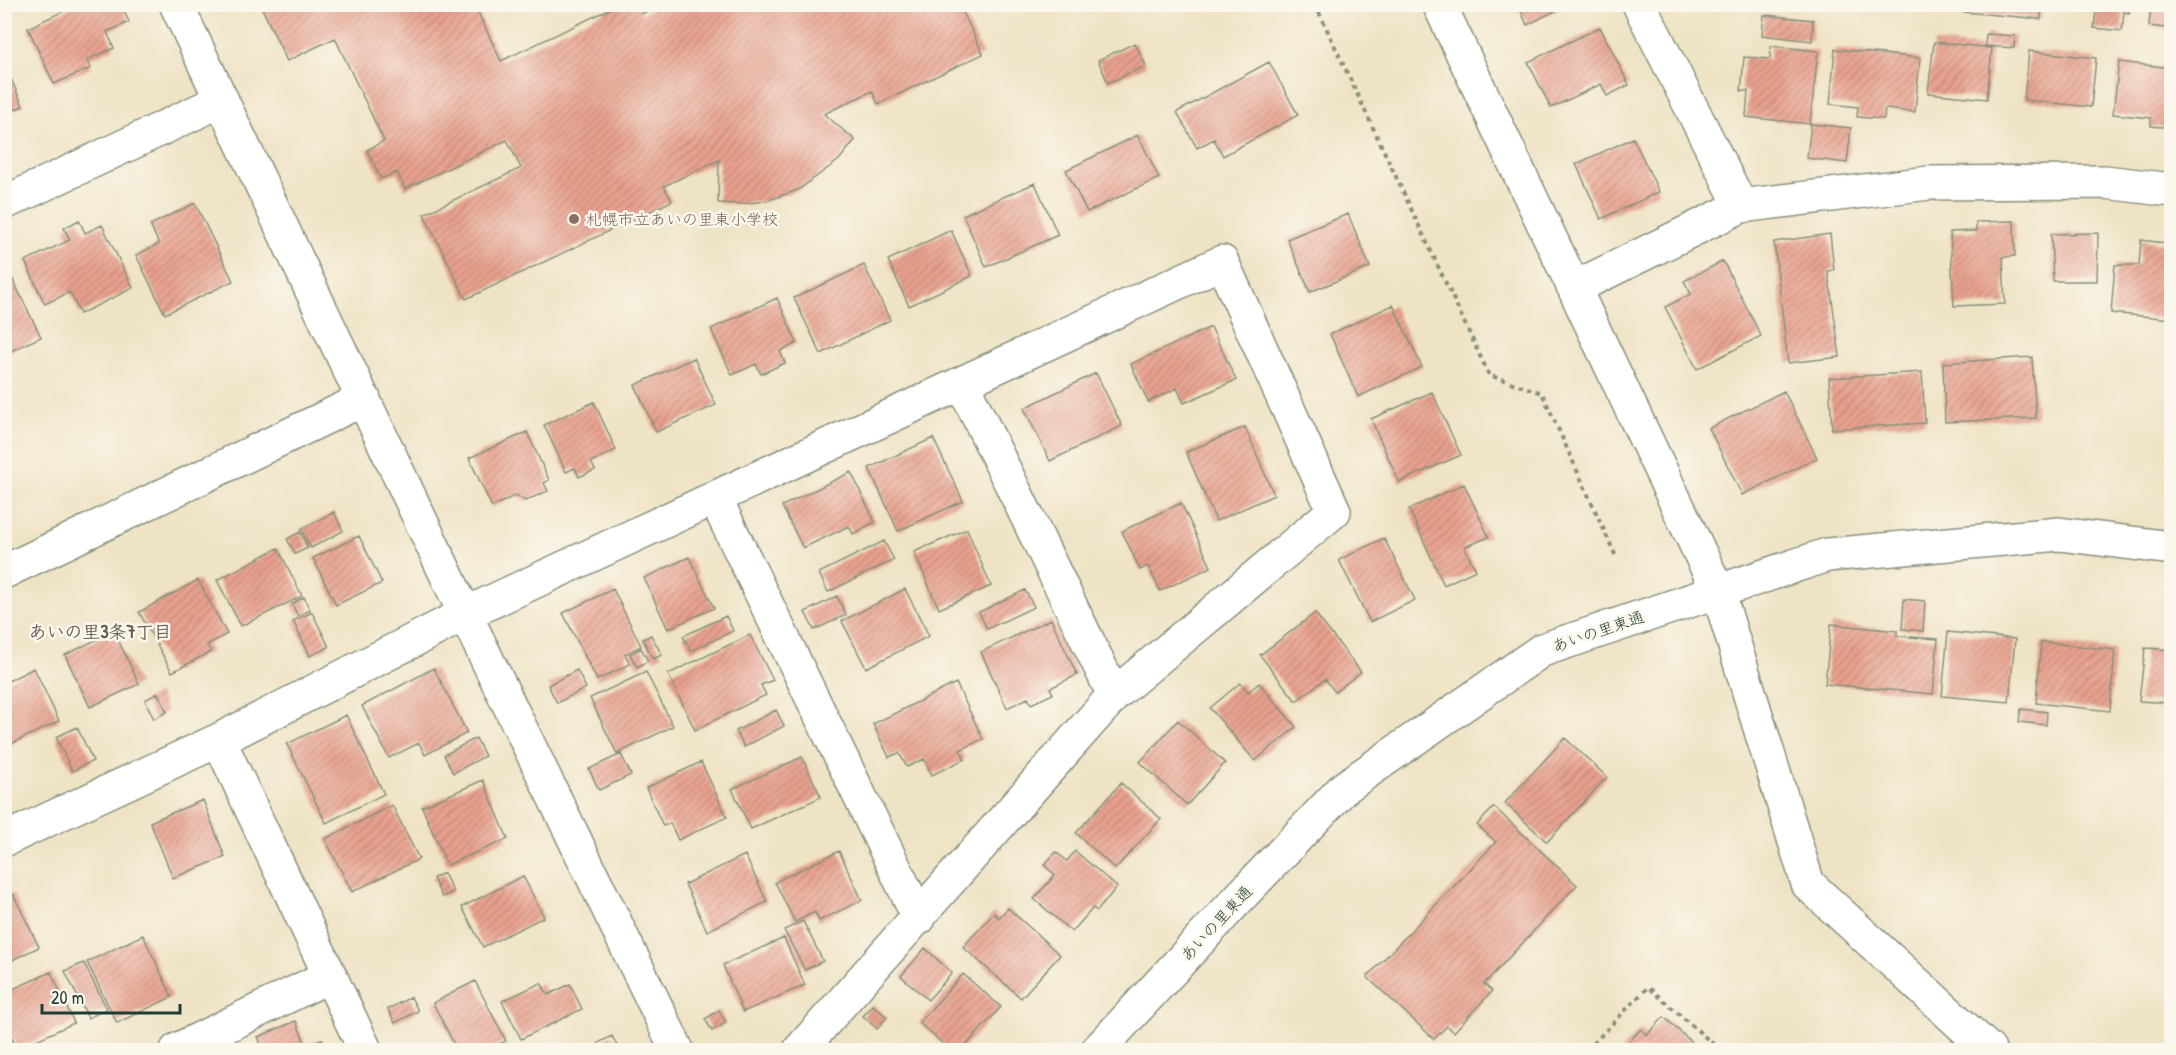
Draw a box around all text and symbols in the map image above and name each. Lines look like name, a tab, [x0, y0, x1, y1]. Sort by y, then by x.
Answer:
place label: 札幌市立あいの里東小学校	[586, 208, 778, 230]
marker: 札幌市立あいの里東小学校	[567, 212, 581, 226]
street label: あいの里東通	[1549, 605, 1647, 657]
district label: あいの里3条7丁目	[29, 619, 171, 644]
street label: あいの里東通	[1175, 880, 1257, 966]
scale bar	[42, 977, 180, 1015]
text: 20 m	[51, 985, 84, 1010]

